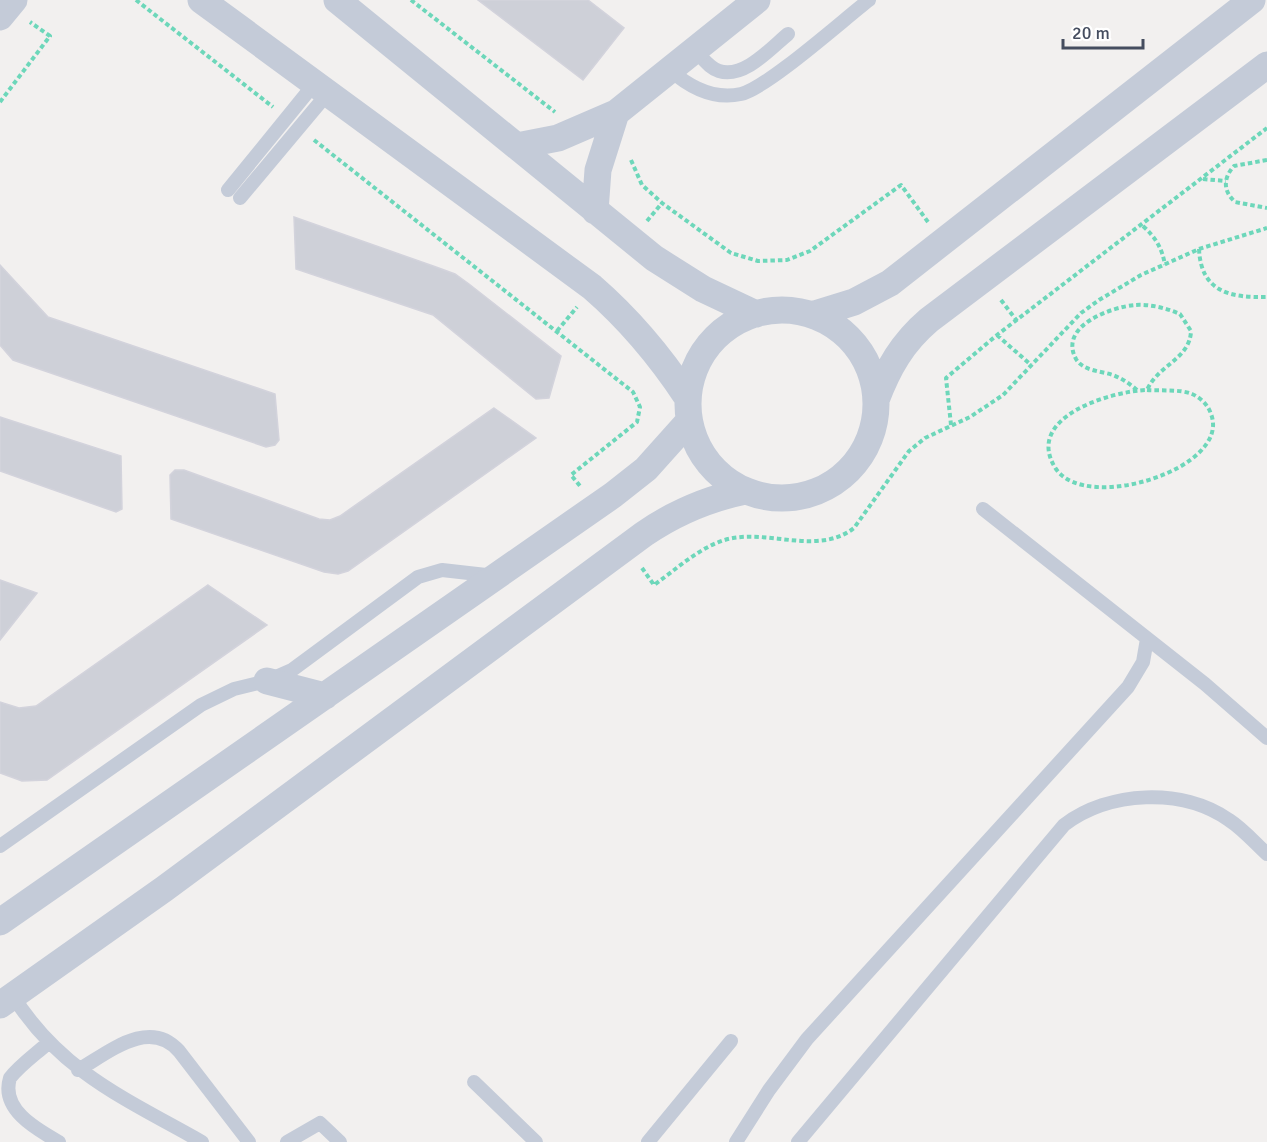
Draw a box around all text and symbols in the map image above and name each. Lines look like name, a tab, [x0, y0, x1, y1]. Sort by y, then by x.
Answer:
scale bar	[1063, 12, 1142, 50]
text: 20 m	[1072, 22, 1110, 44]

